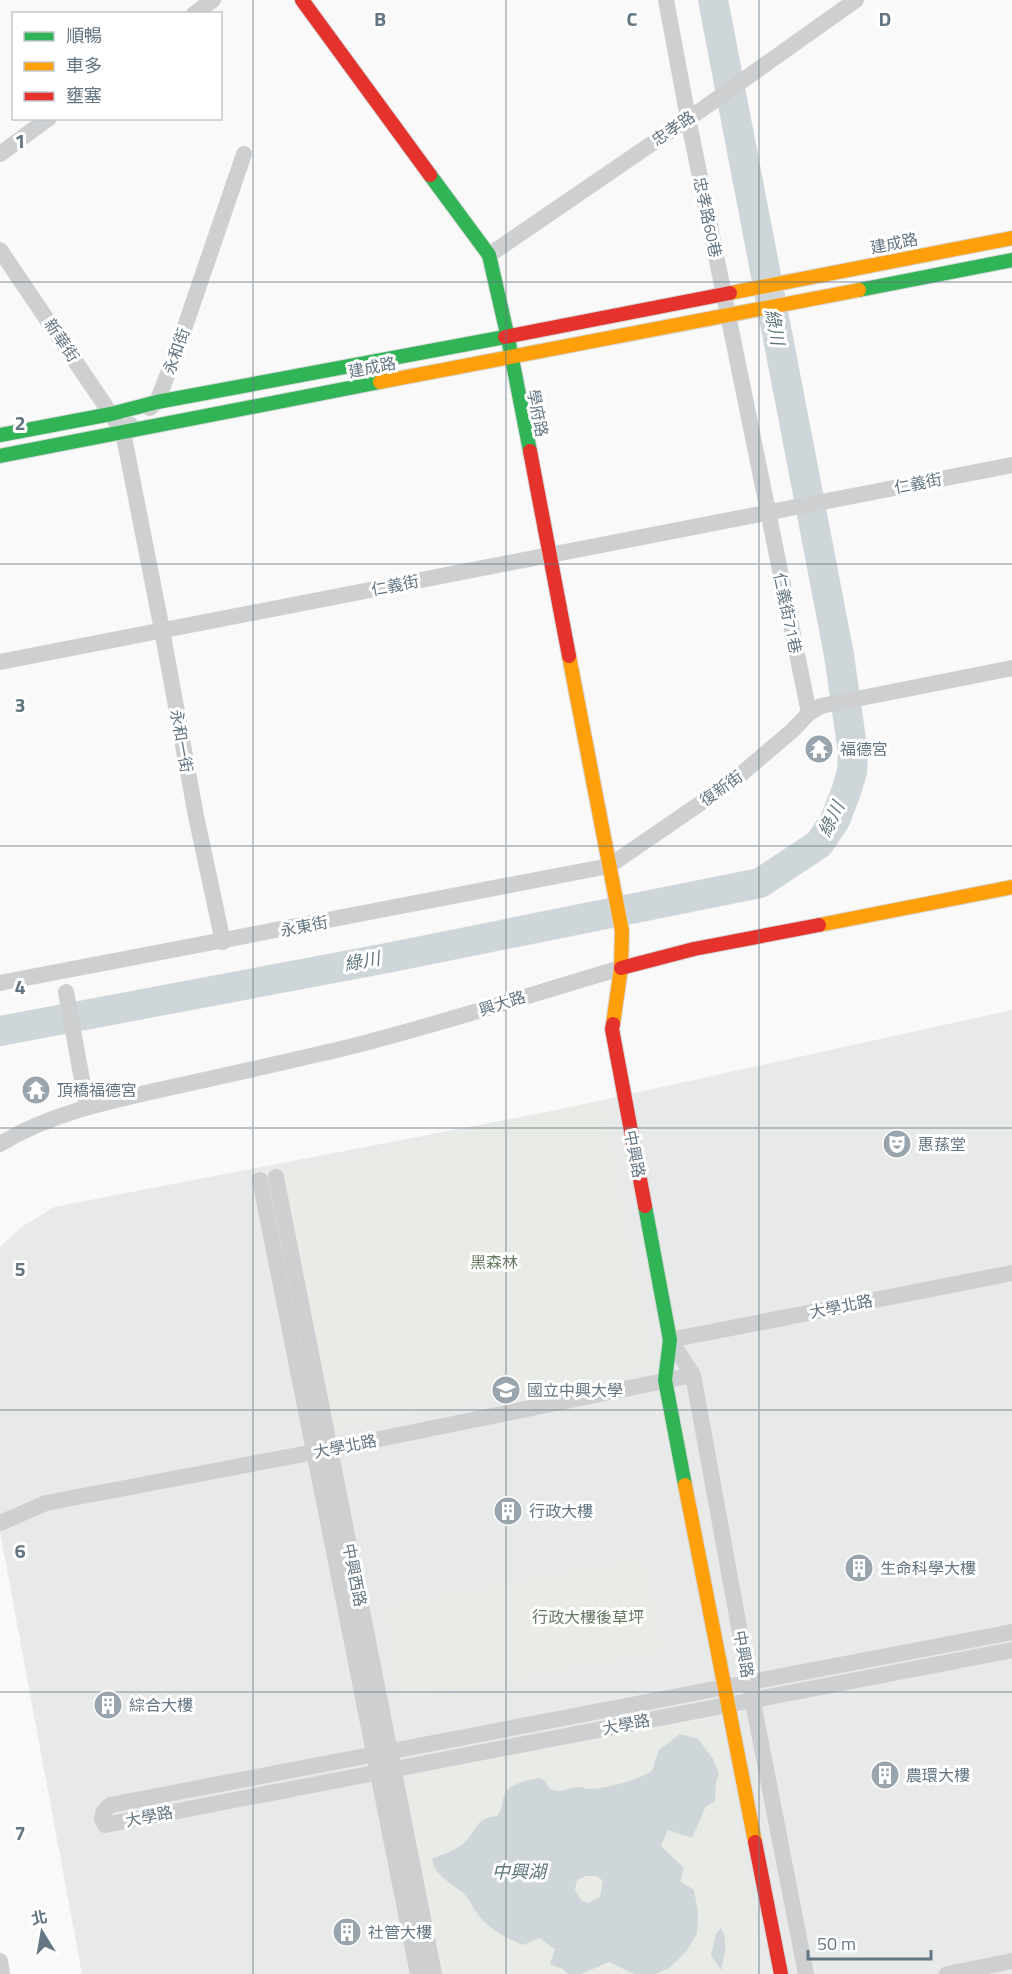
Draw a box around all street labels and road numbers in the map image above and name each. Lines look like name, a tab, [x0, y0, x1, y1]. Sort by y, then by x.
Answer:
street label: 忠孝路	[646, 105, 700, 151]
street label: 忠孝路60巷	[688, 174, 728, 260]
street label: 建成路	[868, 227, 920, 259]
street label: 新華街	[39, 313, 85, 367]
street label: 永和街	[157, 324, 195, 378]
street label: 建成路	[346, 351, 398, 383]
street label: 學府路	[522, 387, 554, 439]
street label: 仁義街	[892, 467, 944, 499]
street label: 仁義街	[369, 569, 421, 601]
street label: 仁義街71巷	[768, 570, 808, 656]
street label: 永和一街	[165, 707, 199, 775]
street label: 復新街	[695, 764, 747, 812]
street label: 永東街	[278, 910, 330, 942]
street label: 興大路	[475, 984, 529, 1022]
street label: 中興路	[619, 1128, 651, 1180]
street label: 大學北路	[807, 1288, 875, 1324]
street label: 大學北路	[311, 1428, 379, 1464]
street label: 中興西路	[337, 1541, 373, 1609]
street label: 中興路	[728, 1628, 760, 1680]
street label: 大學路	[600, 1708, 652, 1740]
street label: 大學路	[123, 1800, 175, 1832]

